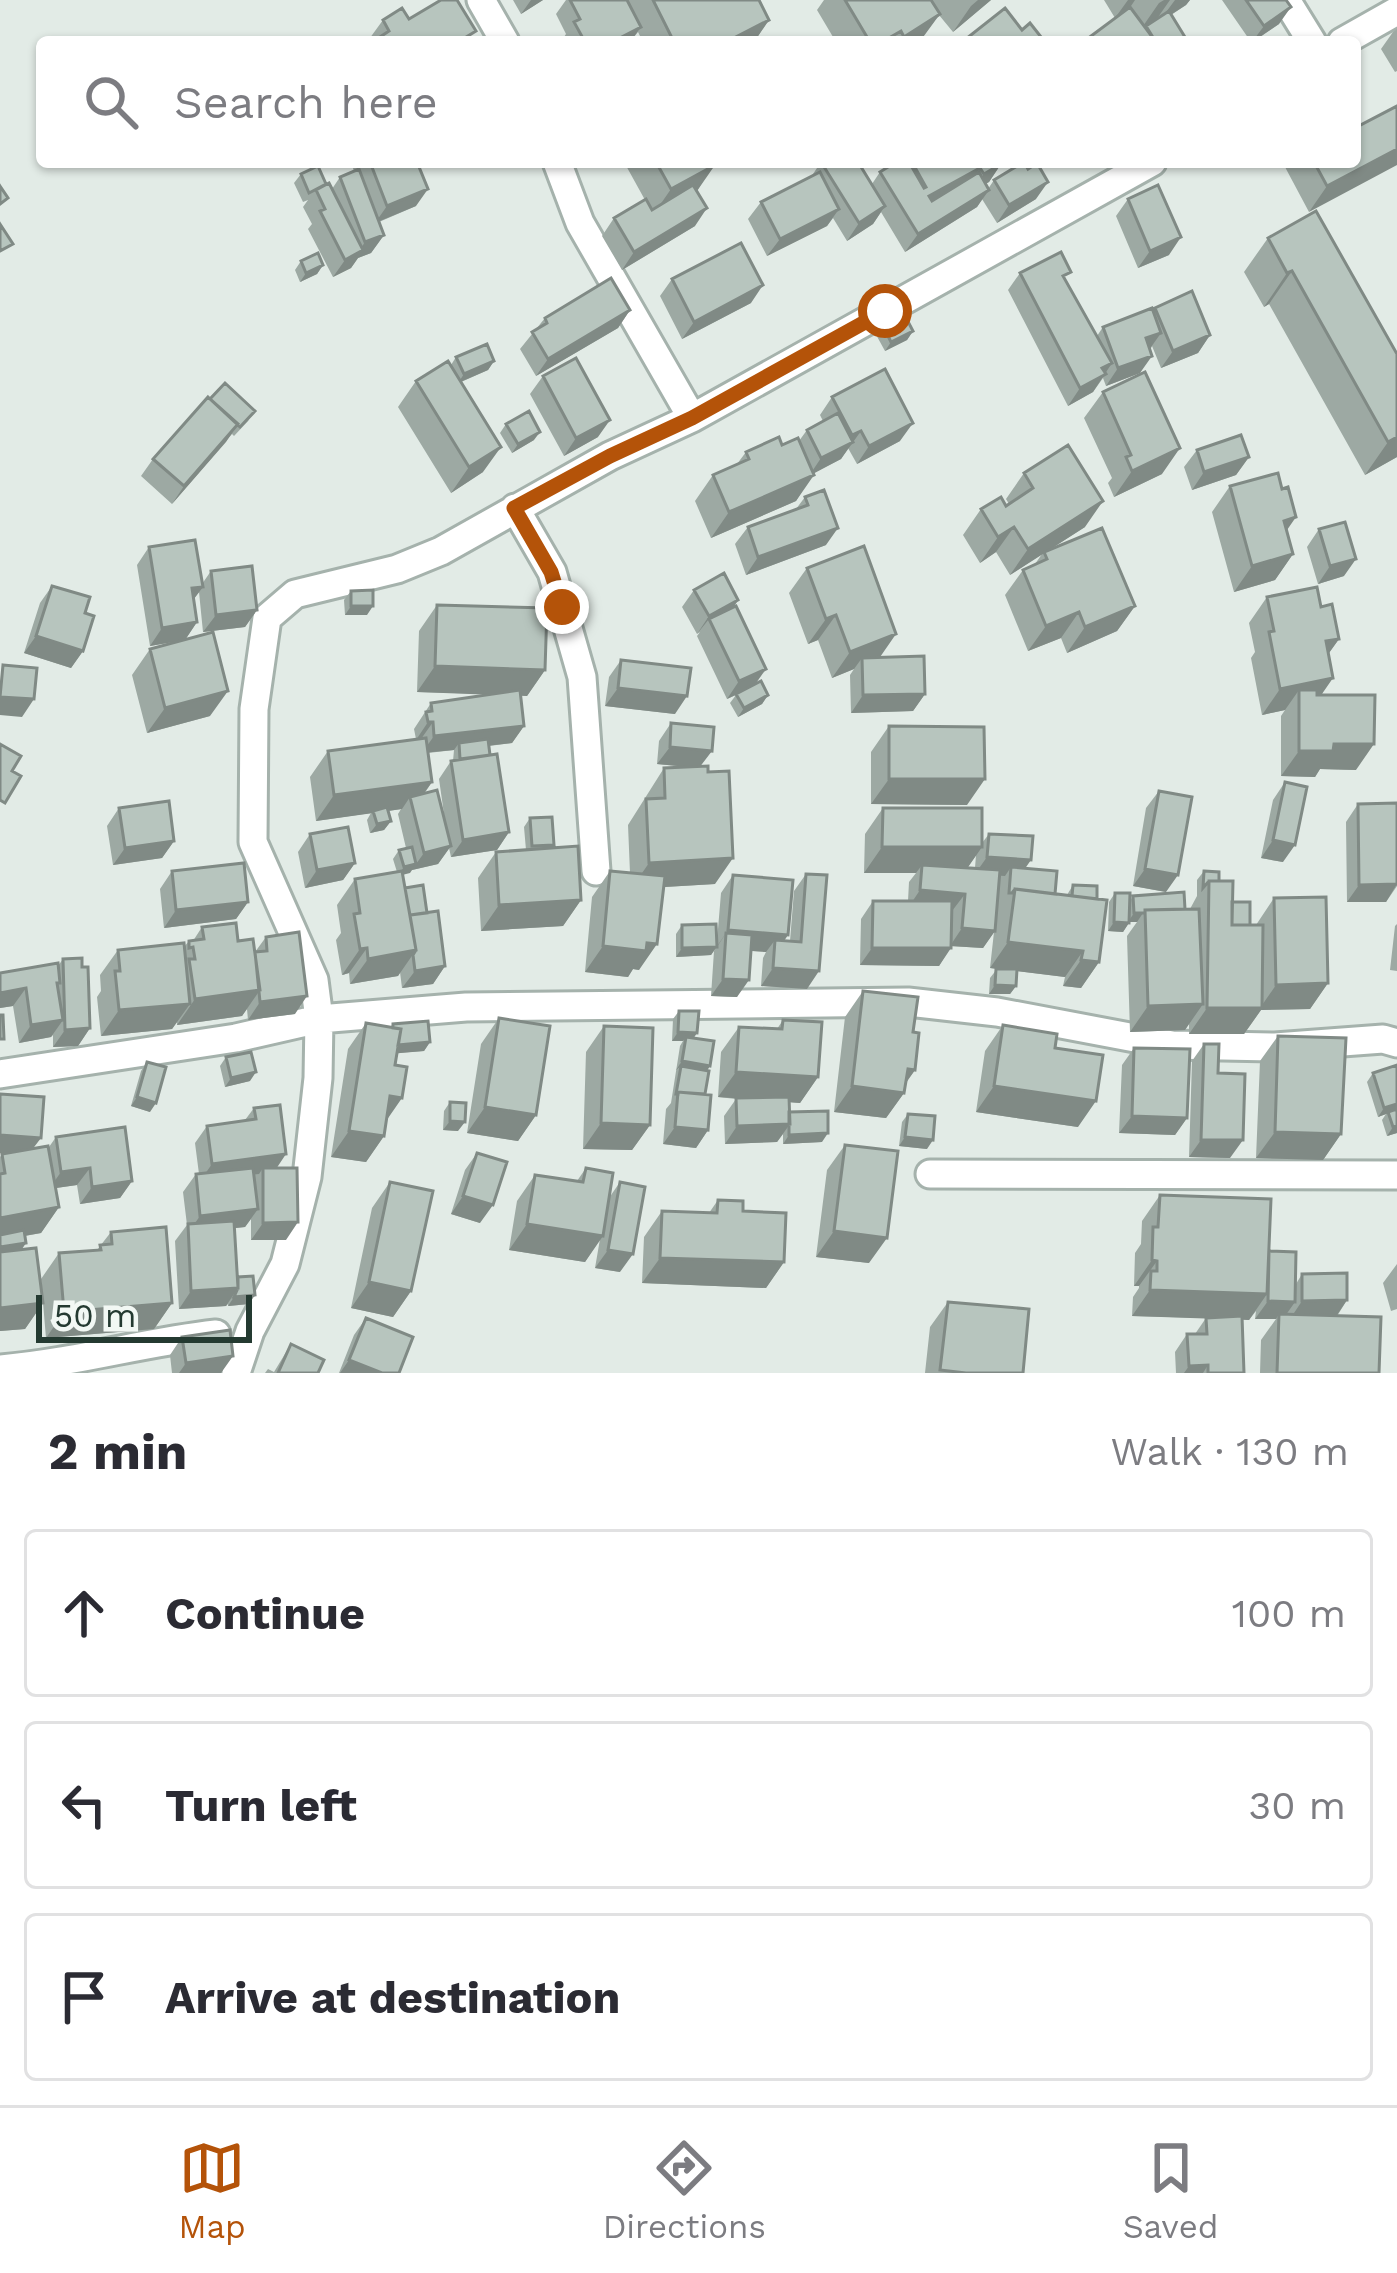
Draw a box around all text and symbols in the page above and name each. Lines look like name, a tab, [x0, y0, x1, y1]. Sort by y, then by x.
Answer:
search box	[36, 36, 1361, 168]
icon: search	[78, 69, 144, 135]
text: Search here	[174, 76, 438, 129]
route start	[858, 284, 912, 338]
route end	[535, 580, 589, 634]
scale bar	[36, 1289, 252, 1342]
text: 50 m	[54, 1296, 136, 1335]
text: 2 min	[48, 1422, 187, 1481]
text: Walk · 130 m	[1111, 1429, 1349, 1474]
icon: ahead	[51, 1580, 117, 1646]
text: Continue	[165, 1587, 365, 1640]
text: 100 m	[1232, 1591, 1346, 1636]
icon: left	[51, 1772, 117, 1838]
text: Turn left	[165, 1779, 357, 1832]
text: 30 m	[1249, 1783, 1346, 1828]
icon: arrive	[51, 1964, 117, 2030]
text: Arrive at destination	[165, 1971, 620, 2024]
tab: Map	[178, 2135, 246, 2246]
tab: Directions	[603, 2135, 766, 2246]
tab: Saved	[1123, 2135, 1219, 2246]

